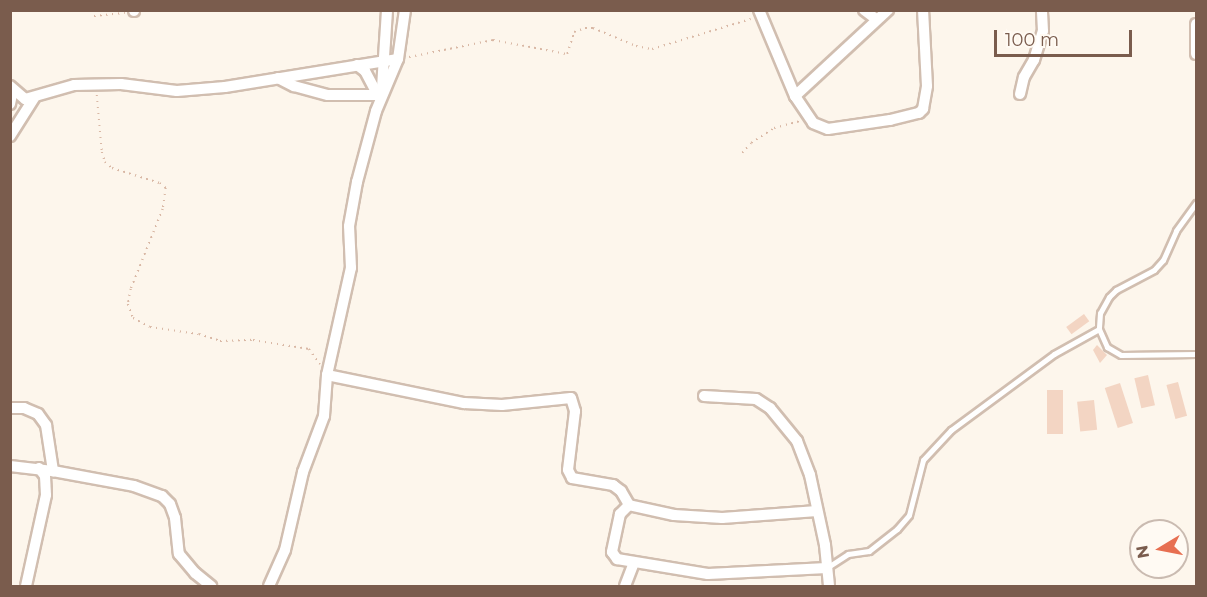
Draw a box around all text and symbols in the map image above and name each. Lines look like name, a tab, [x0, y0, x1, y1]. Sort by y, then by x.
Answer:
scale bar	[997, 18, 1135, 56]
text: 100 m	[1005, 29, 1059, 51]
north arrow	[1129, 519, 1189, 579]
text: N	[1132, 544, 1153, 560]

